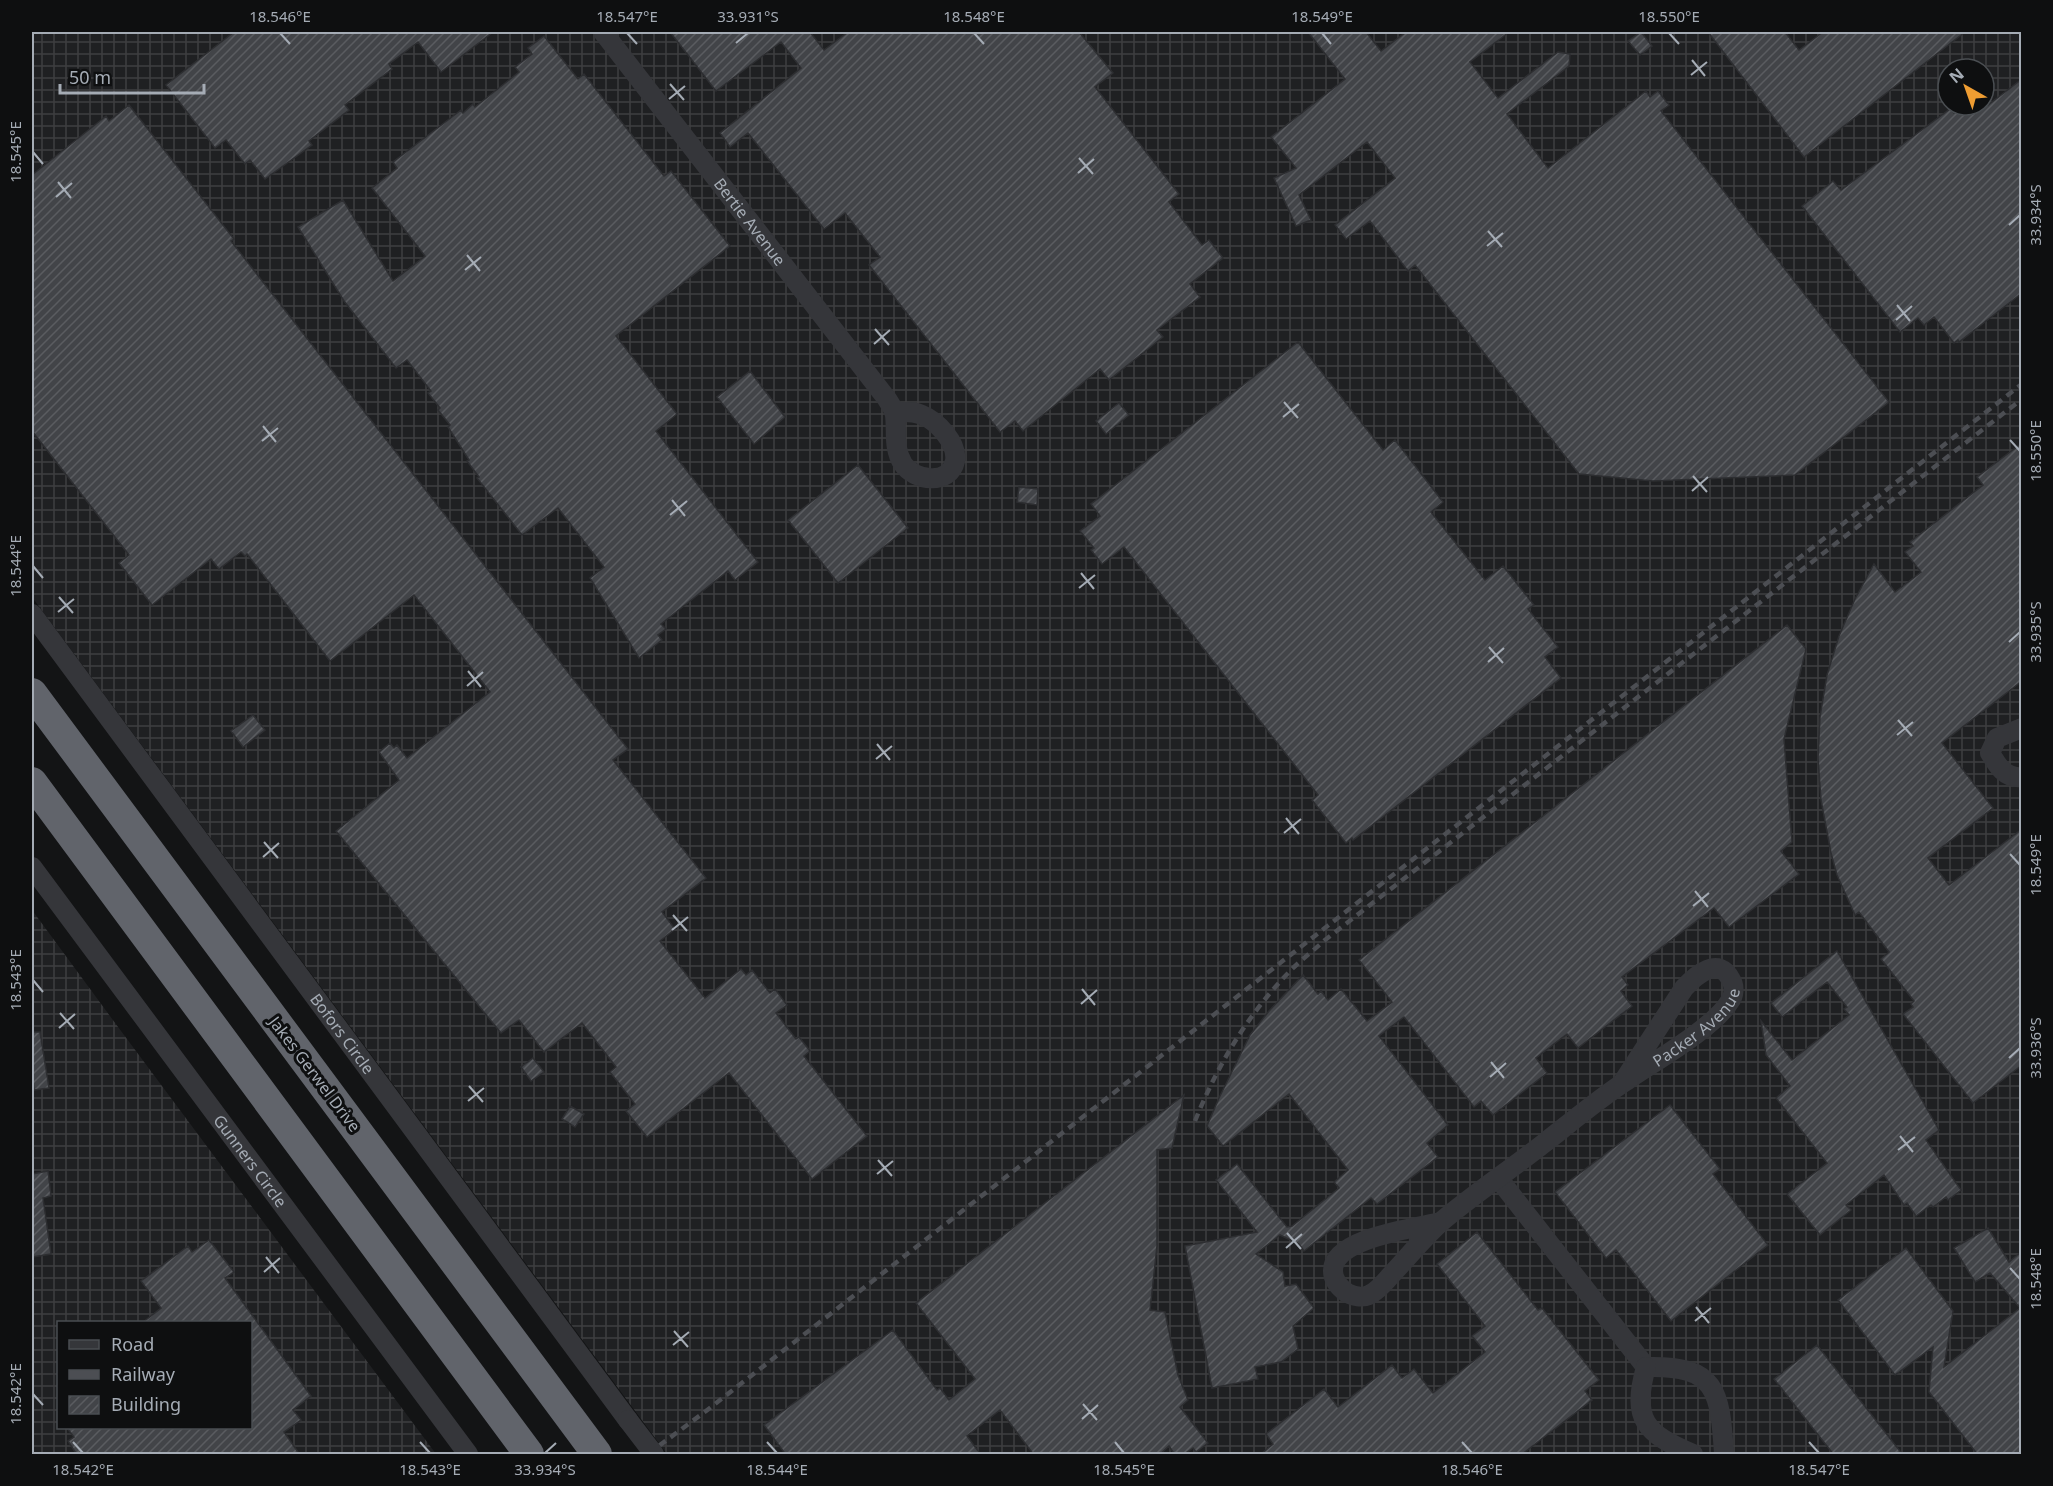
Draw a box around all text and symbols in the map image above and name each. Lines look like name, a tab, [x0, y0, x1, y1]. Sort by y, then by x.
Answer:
text: 18.546°E	[249, 6, 311, 26]
text: 18.547°E	[596, 6, 658, 26]
text: 33.931°S	[717, 6, 779, 26]
text: 18.548°E	[943, 6, 1005, 26]
text: 18.549°E	[1291, 6, 1353, 26]
text: 18.550°E	[1638, 6, 1700, 26]
scale bar	[60, 57, 204, 95]
north arrow	[1936, 57, 1996, 117]
text: N	[1944, 63, 1968, 88]
text: 50 m	[69, 65, 111, 89]
text: 18.545°E	[5, 121, 25, 183]
street label: Bertie Avenue	[709, 173, 791, 270]
text: 33.934°S	[2025, 184, 2045, 246]
text: 18.550°E	[2025, 420, 2045, 482]
text: 18.544°E	[5, 535, 25, 597]
text: 33.935°S	[2025, 601, 2045, 663]
text: 18.549°E	[2025, 834, 2045, 896]
text: 18.543°E	[5, 949, 25, 1011]
street label: Packer Avenue	[1648, 987, 1745, 1072]
street label: Bofors Circle	[305, 989, 379, 1079]
street label: Jakes Gerwel Drive	[263, 1010, 366, 1136]
text: 33.936°S	[2025, 1017, 2045, 1079]
street label: Gunners Circle	[209, 1110, 292, 1212]
text: 18.548°E	[2025, 1248, 2045, 1310]
legend	[57, 1321, 252, 1429]
text: Road	[111, 1332, 154, 1356]
text: Railway	[111, 1362, 176, 1386]
text: 18.542°E	[5, 1363, 25, 1425]
text: Building	[111, 1392, 181, 1416]
text: 18.542°E	[52, 1459, 114, 1479]
text: 18.543°E	[399, 1459, 461, 1479]
text: 33.934°S	[514, 1459, 576, 1479]
text: 18.544°E	[746, 1459, 808, 1479]
text: 18.545°E	[1093, 1459, 1155, 1479]
text: 18.546°E	[1441, 1459, 1503, 1479]
text: 18.547°E	[1788, 1459, 1850, 1479]

